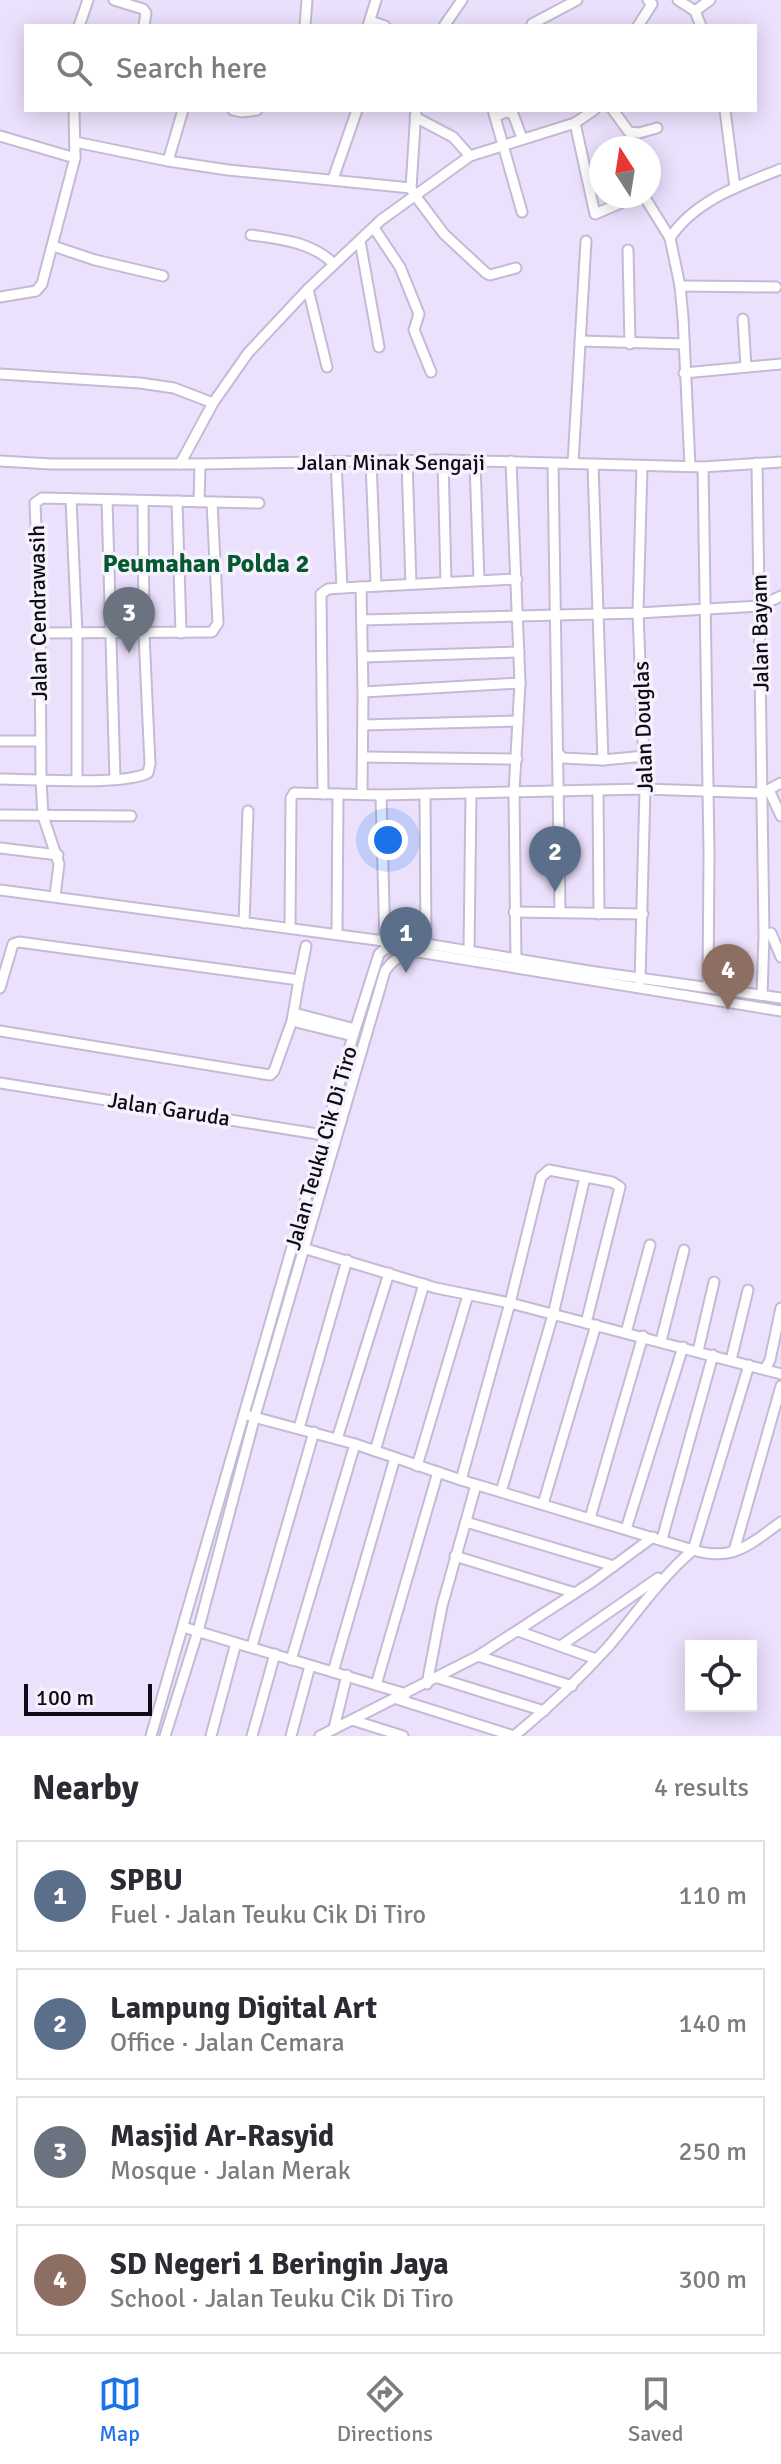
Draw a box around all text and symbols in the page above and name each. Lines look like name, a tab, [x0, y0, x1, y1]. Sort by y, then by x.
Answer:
search box	[24, 24, 757, 112]
icon: search	[52, 46, 96, 90]
text: Search here	[116, 50, 267, 87]
north arrow	[589, 136, 661, 208]
street label: Jalan Minak Sengaji	[297, 449, 485, 476]
street label: Jalan Cendrawasih	[23, 525, 53, 701]
district label: Peumahan Polda 2	[102, 548, 310, 580]
street label: Jalan Bayam	[745, 574, 775, 692]
pin: 3	[103, 587, 155, 653]
street label: Jalan Douglas	[627, 661, 659, 793]
your location	[368, 820, 408, 860]
pin: 2	[529, 826, 581, 892]
pin: 1	[380, 907, 432, 973]
pin: 4	[702, 944, 754, 1010]
street label: Jalan Teuku Cik Di Tiro	[279, 1043, 363, 1253]
street label: Jalan Garuda	[106, 1086, 232, 1132]
map controls	[685, 1640, 757, 1712]
button: locate	[685, 1640, 757, 1712]
scale bar	[24, 1680, 152, 1716]
text: 100 m	[36, 1684, 94, 1711]
text: Nearby	[32, 1767, 139, 1809]
text: 4 results	[654, 1772, 749, 1804]
text: SPBU	[110, 1862, 183, 1899]
text: 1	[53, 1880, 67, 1912]
text: 110 m	[678, 1880, 747, 1912]
text: Fuel · Jalan Teuku Cik Di Tiro	[110, 1899, 426, 1931]
text: Lampung Digital Art	[110, 1990, 377, 2027]
text: 2	[53, 2008, 67, 2040]
text: 140 m	[678, 2008, 747, 2040]
text: Office · Jalan Cemara	[110, 2027, 345, 2059]
text: Masjid Ar-Rasyid	[110, 2118, 334, 2155]
text: 3	[53, 2136, 67, 2168]
text: 250 m	[678, 2136, 747, 2168]
text: Mosque · Jalan Merak	[110, 2155, 351, 2187]
text: SD Negeri 1 Beringin Jaya	[110, 2246, 449, 2283]
text: 4	[53, 2264, 67, 2296]
text: 300 m	[678, 2264, 747, 2296]
text: School · Jalan Teuku Cik Di Tiro	[110, 2283, 454, 2315]
tab: Map	[98, 2372, 142, 2447]
tab: Directions	[337, 2372, 433, 2447]
tab: Saved	[628, 2372, 683, 2447]

